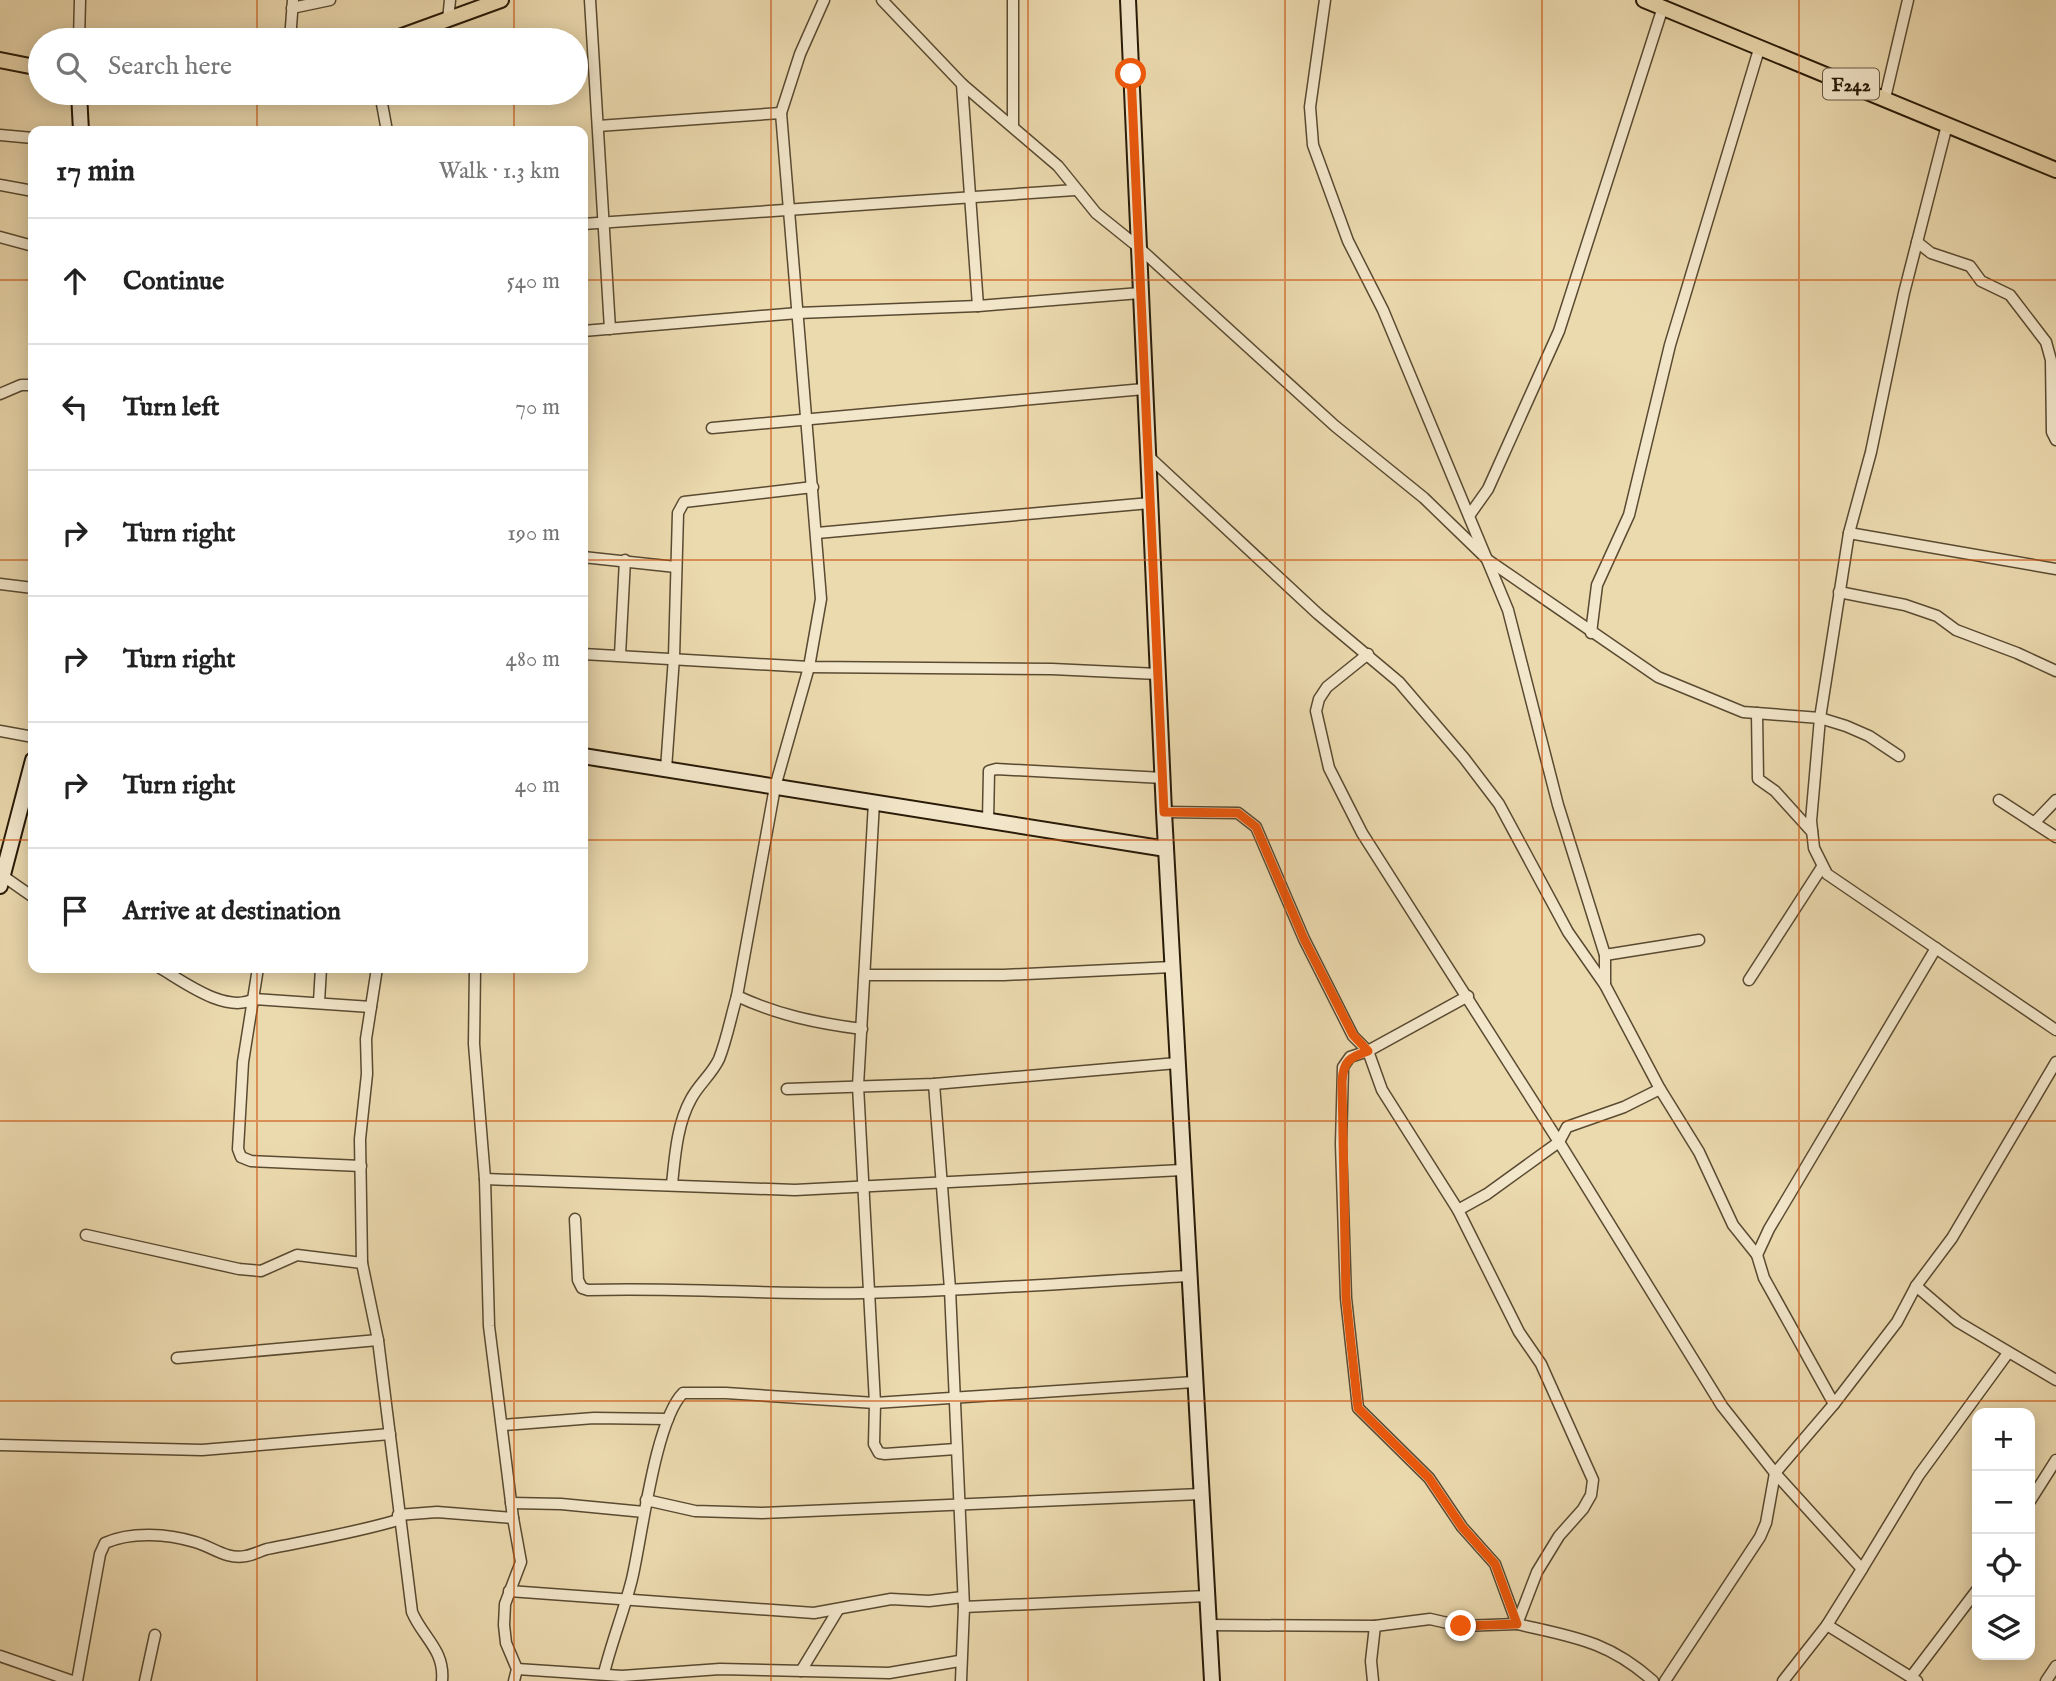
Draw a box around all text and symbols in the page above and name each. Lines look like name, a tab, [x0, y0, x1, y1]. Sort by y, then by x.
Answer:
search box	[28, 28, 588, 105]
icon: search	[52, 48, 90, 86]
text: Search here	[108, 50, 232, 83]
route start	[1115, 58, 1146, 89]
road number: F242	[1823, 68, 1879, 100]
text: 17 min	[56, 153, 135, 191]
text: Walk · 1.3 km	[439, 157, 560, 186]
icon: ahead	[56, 262, 94, 300]
text: Continue	[123, 265, 224, 298]
text: 540 m	[506, 267, 560, 296]
icon: left	[56, 388, 94, 426]
text: Turn left	[123, 391, 220, 424]
text: 70 m	[515, 393, 560, 422]
icon: right	[56, 514, 94, 552]
text: Turn right	[123, 517, 236, 550]
text: 190 m	[507, 519, 560, 548]
icon: right	[56, 640, 94, 678]
text: Turn right	[123, 643, 236, 676]
text: 480 m	[506, 645, 560, 674]
icon: right	[56, 766, 94, 804]
text: Turn right	[123, 769, 236, 802]
text: 40 m	[515, 771, 560, 800]
icon: arrive	[56, 892, 94, 930]
text: Arrive at destination	[123, 895, 341, 928]
map controls	[1972, 1408, 2035, 1660]
button: +	[1972, 1408, 2035, 1471]
button: −	[1972, 1471, 2035, 1534]
button: locate	[1972, 1534, 2035, 1597]
button: layers	[1972, 1597, 2035, 1660]
route end	[1445, 1610, 1476, 1641]

